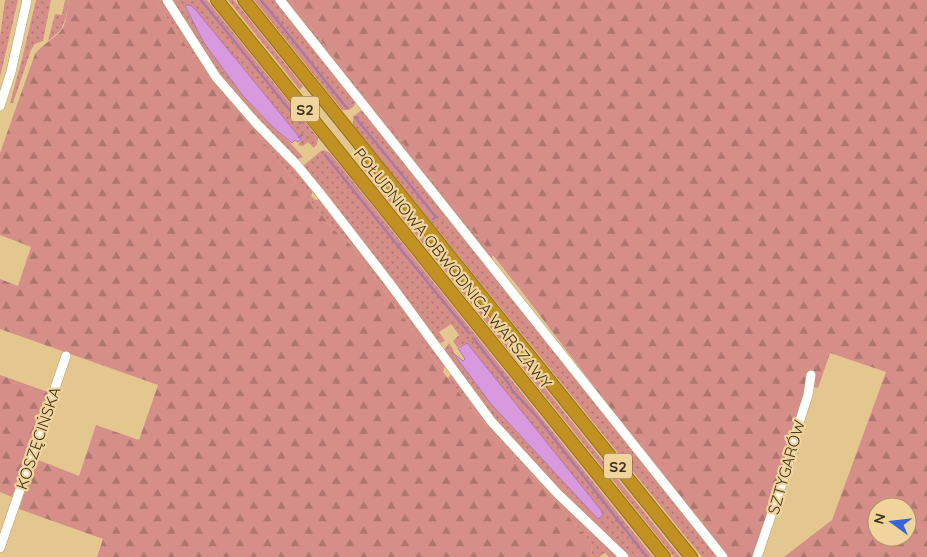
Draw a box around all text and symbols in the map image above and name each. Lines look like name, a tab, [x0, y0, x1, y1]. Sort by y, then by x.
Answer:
road number: S2	[291, 96, 319, 122]
street label: POŁUDNIOWA OBWODNICA WARSZAWY	[350, 144, 556, 392]
street label: KOSZĘCIŃSKA	[11, 384, 65, 492]
street label: SZTYGARÓW	[763, 417, 809, 517]
road number: S2	[604, 454, 632, 478]
north arrow	[867, 497, 917, 547]
text: N	[869, 511, 889, 526]

